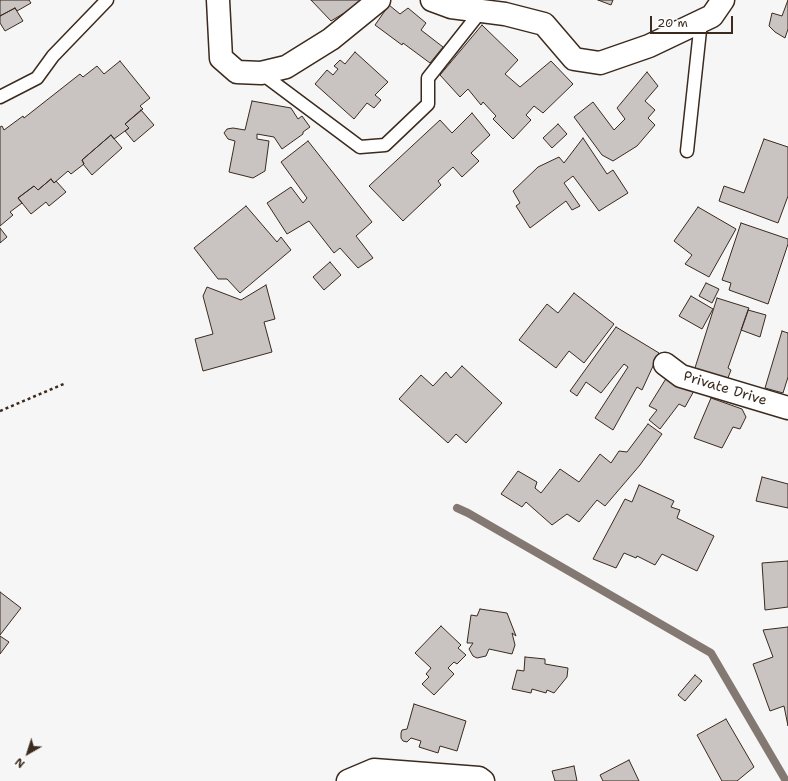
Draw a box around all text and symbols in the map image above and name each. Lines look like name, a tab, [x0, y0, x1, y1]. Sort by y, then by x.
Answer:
scale bar	[652, 8, 735, 34]
text: 20 m	[657, 15, 688, 31]
street label: Private Drive	[681, 368, 769, 410]
north arrow	[8, 733, 48, 773]
text: N	[12, 754, 28, 771]

